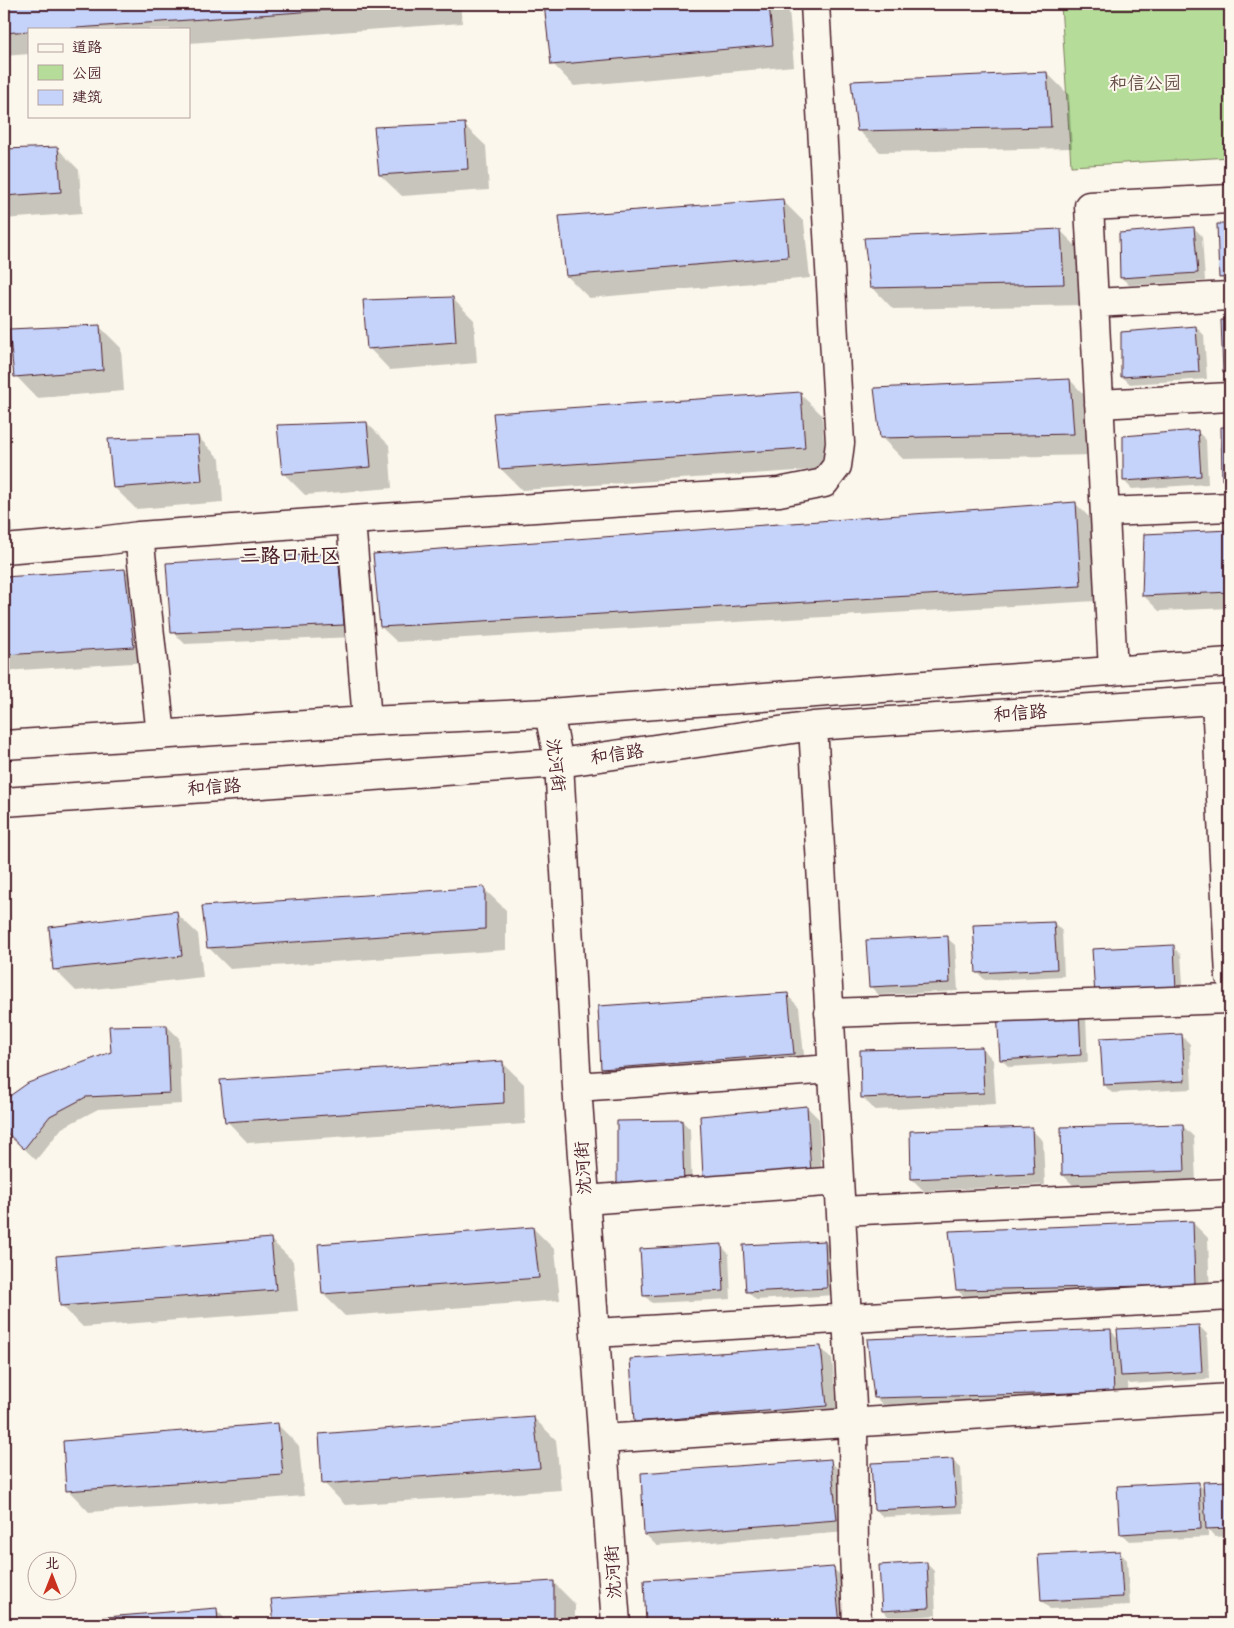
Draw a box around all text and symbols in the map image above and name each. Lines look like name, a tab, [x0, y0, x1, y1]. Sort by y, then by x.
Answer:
legend	[28, 28, 190, 118]
text: 道路	[72, 38, 102, 57]
text: 公园	[72, 64, 102, 83]
park label: 和信公园	[1109, 73, 1181, 94]
text: 建筑	[72, 88, 102, 107]
district label: 三路口社区	[240, 544, 340, 568]
street label: 和信路	[992, 701, 1048, 726]
street label: 沈河街	[542, 737, 569, 793]
street label: 和信路	[589, 740, 645, 769]
street label: 和信路	[186, 775, 242, 800]
street label: 沈河街	[571, 1140, 596, 1196]
street label: 沈河街	[601, 1544, 626, 1600]
north arrow	[28, 1550, 78, 1600]
text: 北	[45, 1555, 59, 1572]

